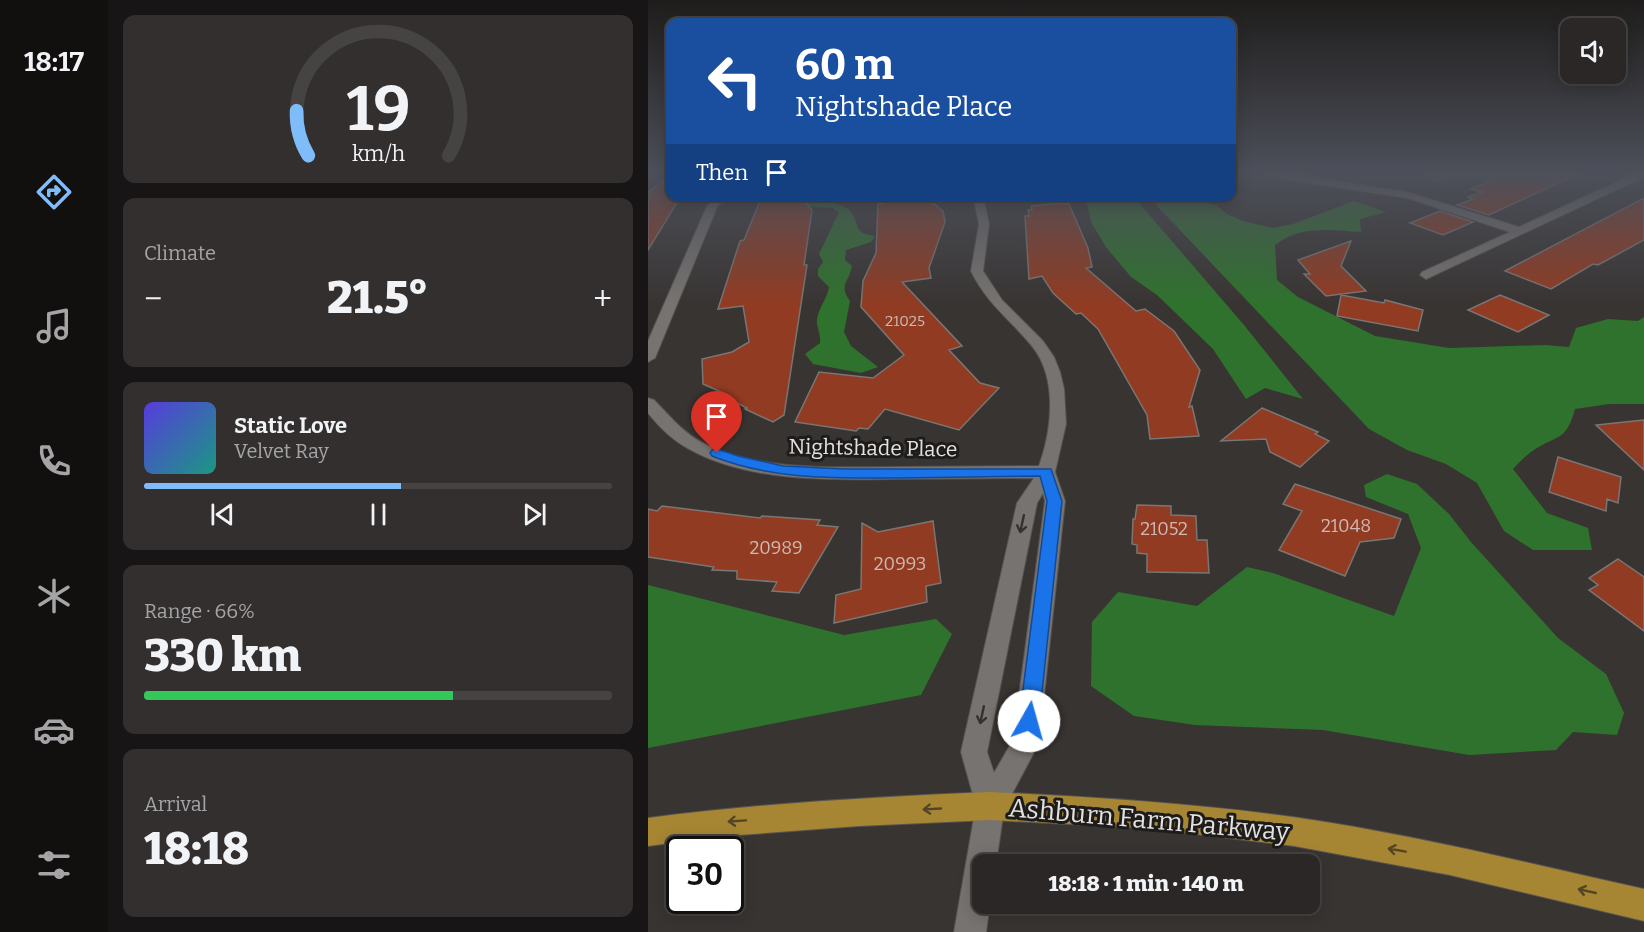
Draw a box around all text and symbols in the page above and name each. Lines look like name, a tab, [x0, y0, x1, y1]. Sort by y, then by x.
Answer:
map controls	[1560, 18, 1626, 84]
button: sound	[1560, 18, 1626, 84]
text: 60 m	[795, 40, 894, 90]
icon: left	[696, 42, 774, 120]
text: 18:17	[24, 46, 84, 78]
text: 19	[346, 72, 410, 147]
text: Nightshade Place	[795, 91, 1012, 123]
text: km/h	[351, 142, 405, 168]
icon: arrive	[760, 156, 793, 189]
text: Then	[696, 159, 748, 186]
icon: directions	[33, 171, 75, 213]
text: Climate	[144, 241, 216, 265]
text: 21.5°	[327, 271, 428, 325]
text: −	[144, 279, 162, 319]
text: +	[593, 279, 612, 319]
icon: music	[33, 305, 75, 347]
house number: 21025	[885, 312, 925, 330]
pin	[691, 391, 742, 453]
icon: arrive	[700, 400, 733, 433]
text: Static Love	[234, 412, 347, 439]
street label: Nightshade Place	[788, 434, 958, 462]
text: Velvet Ray	[234, 439, 329, 463]
icon: phone	[33, 440, 75, 482]
icon: previous	[206, 498, 239, 531]
icon: pause	[362, 498, 395, 531]
icon: next	[518, 498, 551, 531]
one-way arrow	[1016, 514, 1027, 534]
house number: 21048	[1321, 515, 1371, 537]
house number: 21052	[1140, 518, 1188, 540]
house number: 20989	[749, 537, 803, 559]
house number: 20993	[874, 553, 926, 575]
icon: climate	[33, 575, 75, 617]
text: Range · 66%	[144, 599, 255, 623]
text: 330 km	[144, 629, 301, 683]
position arrow	[997, 689, 1061, 753]
one-way arrow	[976, 705, 987, 725]
icon: car	[33, 709, 75, 751]
text: Arrival	[144, 792, 207, 816]
street label: Ashburn Farm Parkway	[1007, 792, 1291, 848]
one-way arrow	[923, 803, 942, 814]
one-way arrow	[728, 816, 748, 827]
text: 18:18	[144, 822, 249, 876]
speed limit sign: 30	[666, 836, 744, 914]
icon: filters	[33, 844, 75, 886]
one-way arrow	[1387, 844, 1407, 855]
text: 18:18 · 1 min · 140 m	[1048, 870, 1244, 897]
one-way arrow	[1578, 884, 1597, 896]

